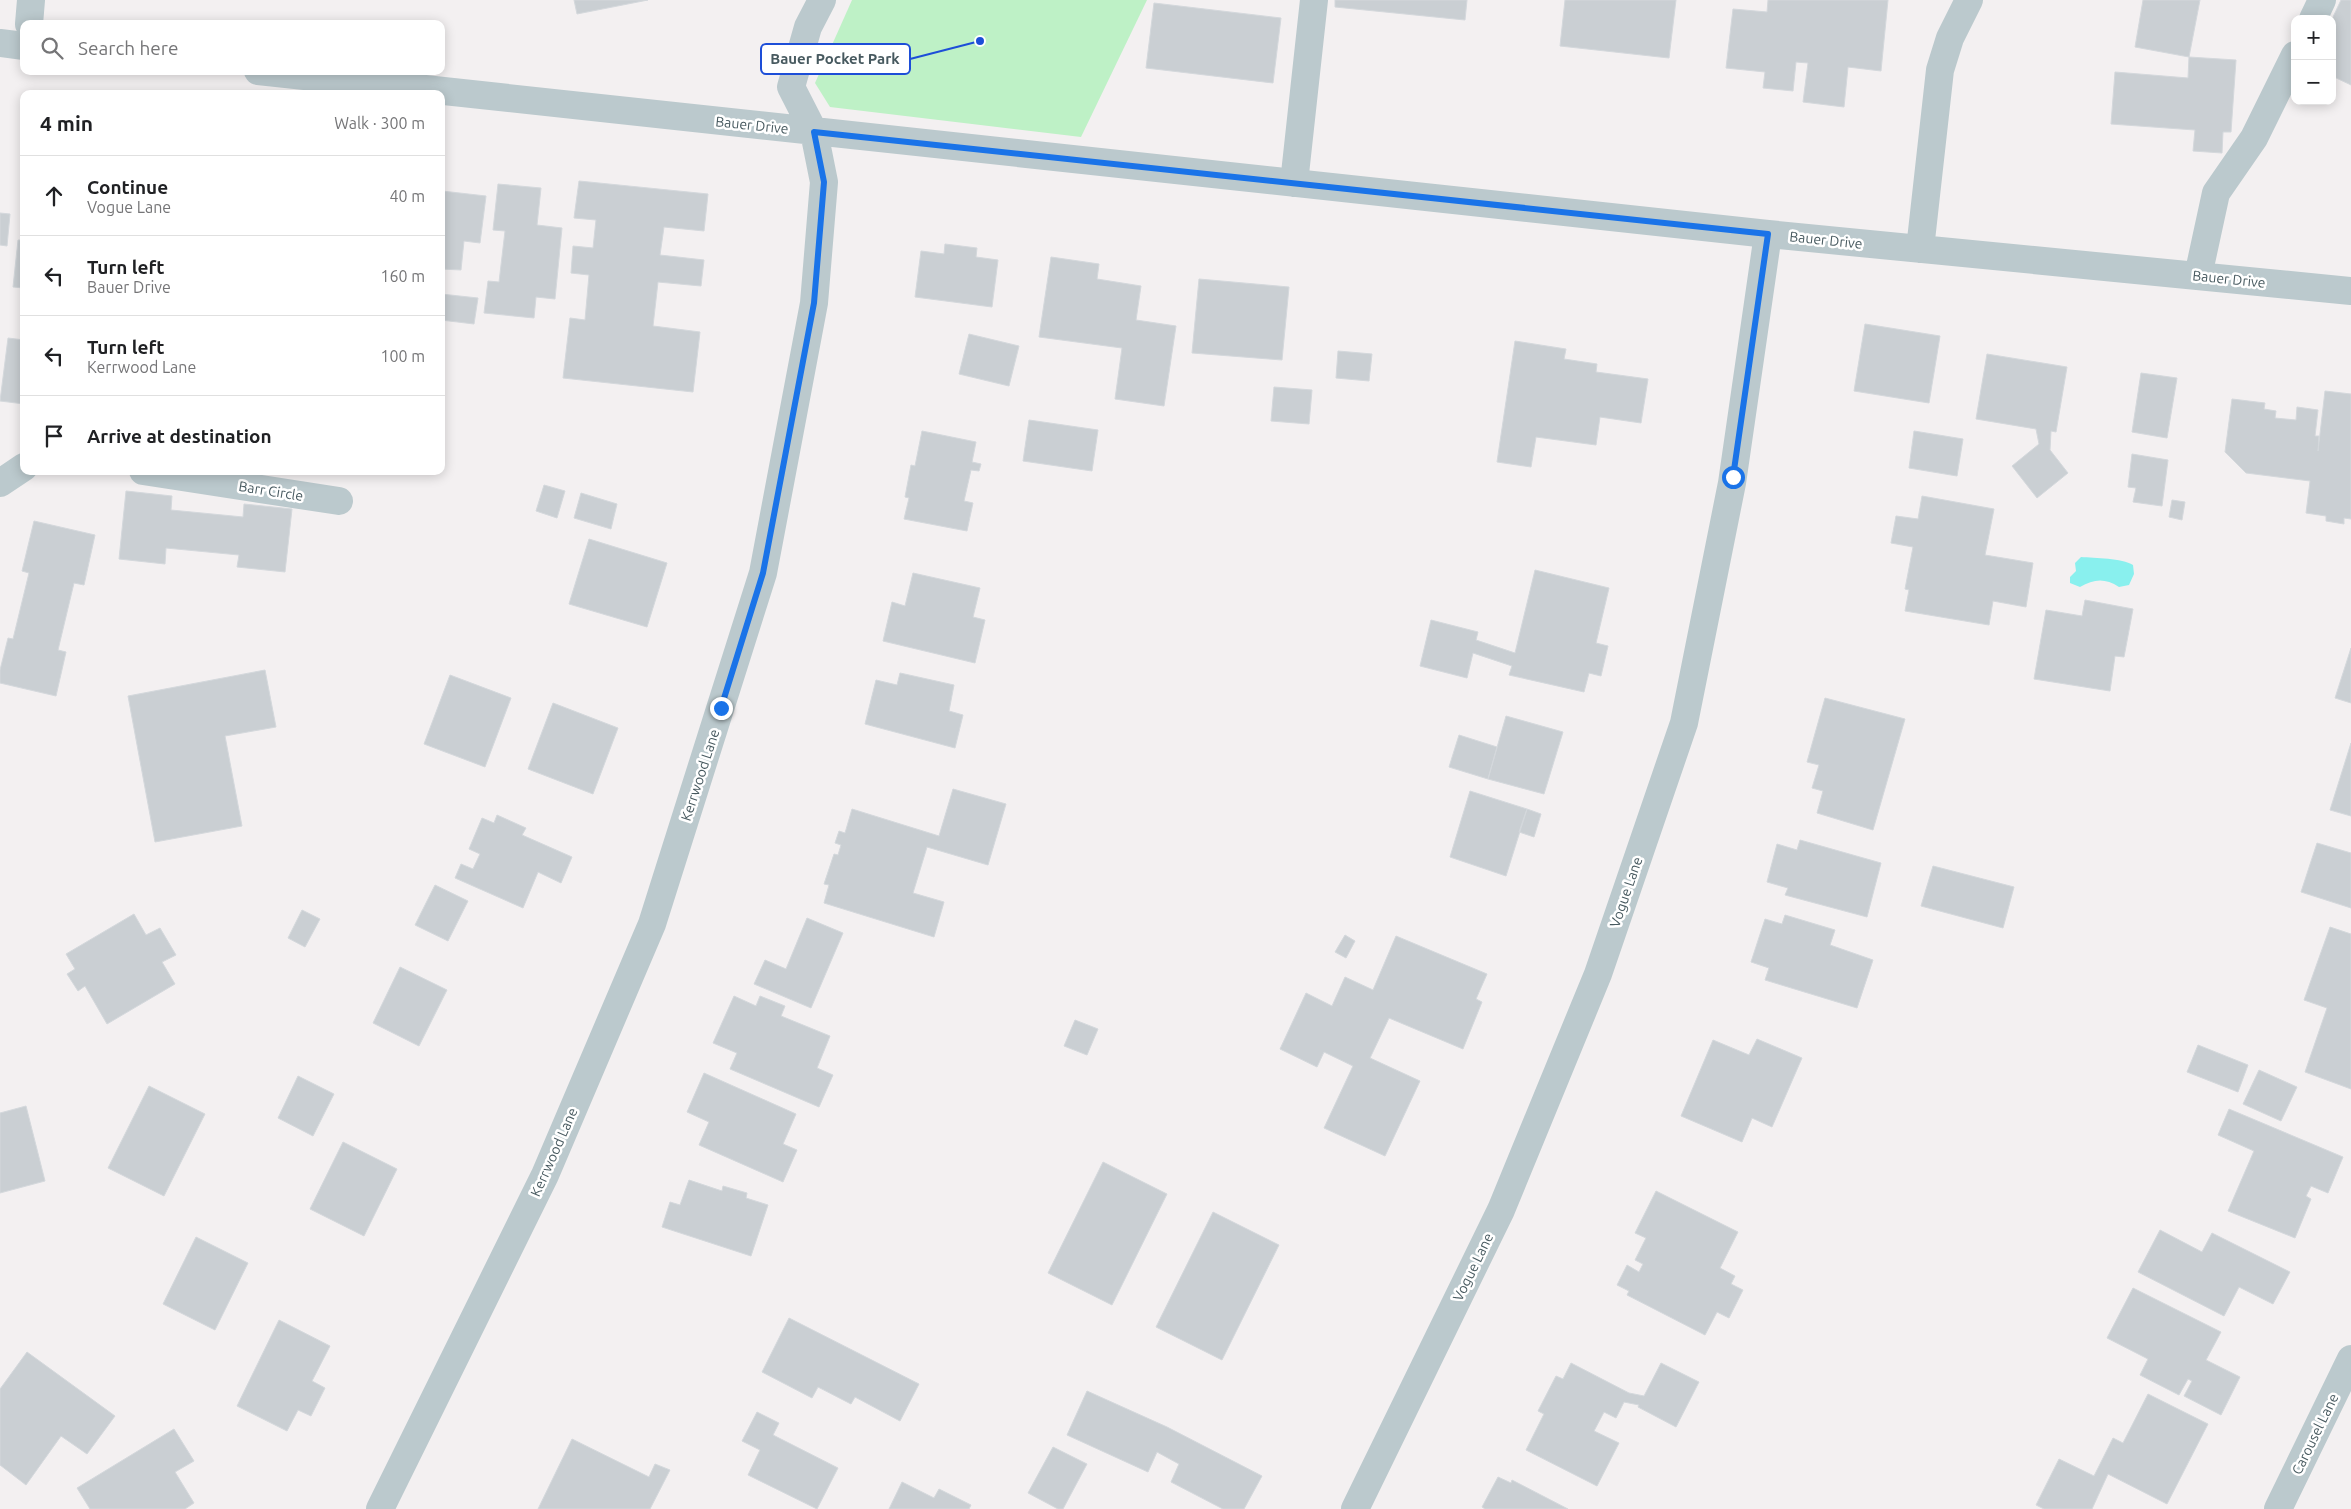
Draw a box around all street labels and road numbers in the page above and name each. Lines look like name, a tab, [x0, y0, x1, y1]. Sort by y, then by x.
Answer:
street label: Bauer Drive	[715, 113, 789, 137]
street label: Bauer Drive	[1789, 228, 1863, 252]
street label: Bauer Drive	[2192, 267, 2266, 291]
street label: Barr Circle	[238, 478, 304, 504]
street label: Kerrwood Lane	[678, 727, 722, 823]
street label: Vogue Lane	[1606, 855, 1646, 929]
street label: Kerrwood Lane	[527, 1105, 581, 1199]
street label: Vogue Lane	[1450, 1230, 1496, 1304]
street label: Carousel Lane	[2289, 1391, 2341, 1477]

